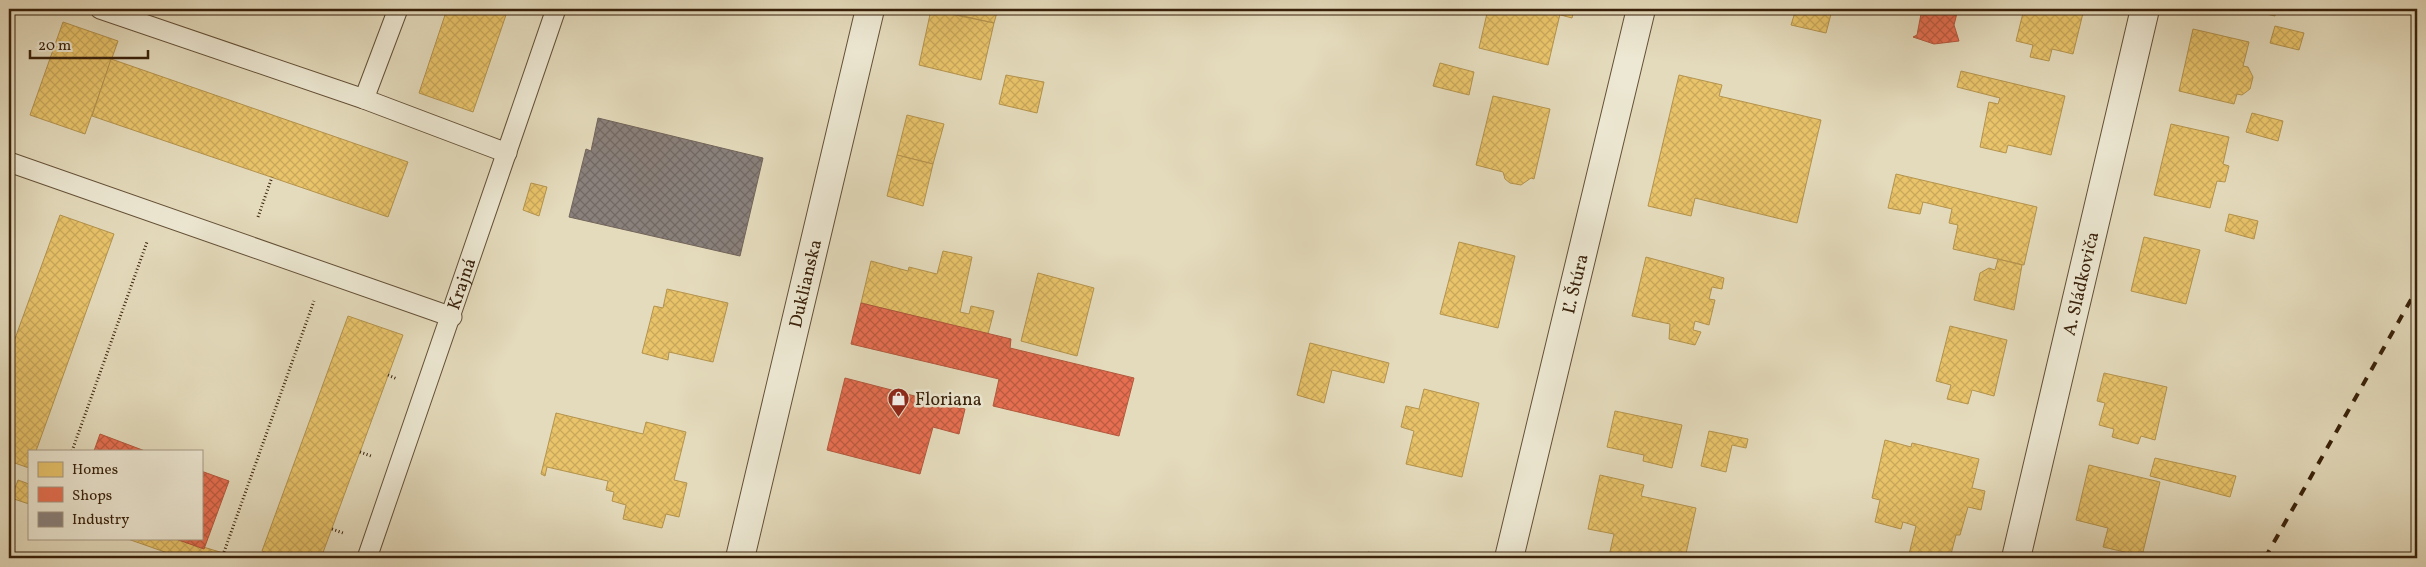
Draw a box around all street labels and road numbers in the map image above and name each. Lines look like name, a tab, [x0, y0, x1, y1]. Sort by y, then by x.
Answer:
street label: A. Sládkoviča	[2058, 229, 2106, 338]
street label: Duklianska	[784, 237, 829, 331]
street label: Ľ. Štúra	[1557, 252, 1596, 317]
street label: Krajná	[442, 255, 483, 314]

